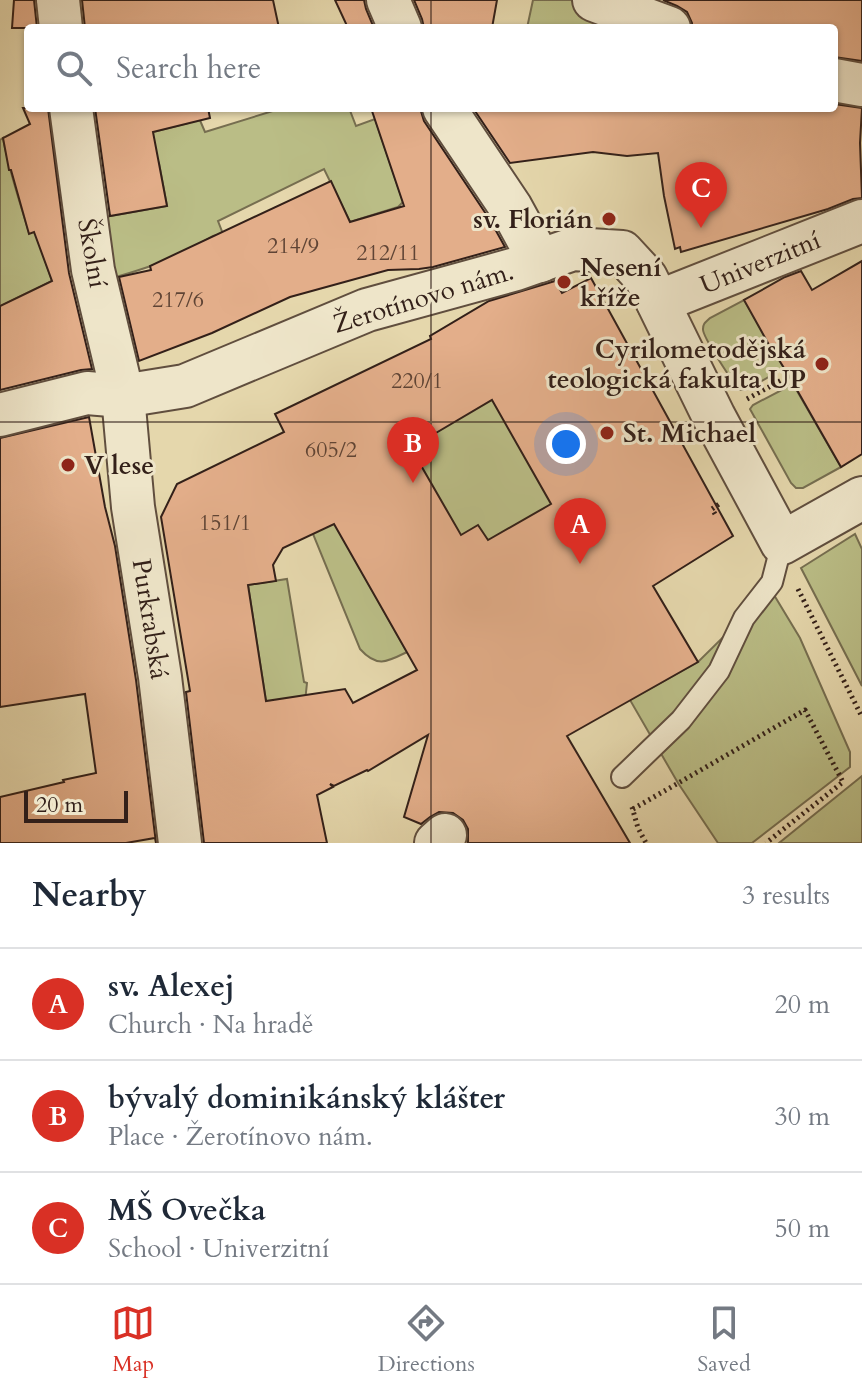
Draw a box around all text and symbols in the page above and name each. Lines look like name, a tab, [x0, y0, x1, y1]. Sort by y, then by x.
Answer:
search box	[24, 24, 838, 112]
icon: search	[52, 46, 96, 90]
text: Search here	[116, 48, 261, 89]
pin: C	[675, 162, 727, 228]
place label: sv. Florián	[473, 202, 593, 237]
marker: sv. Florián	[600, 210, 618, 228]
street label: Školní	[69, 216, 116, 290]
street label: Univerzitní	[695, 222, 826, 302]
house number: 214/9	[267, 231, 319, 261]
house number: 212/11	[356, 238, 420, 268]
place label: Nesení kříže	[580, 250, 662, 315]
street label: Žerotínovo nám.	[329, 253, 518, 342]
marker: Nesení kříže	[555, 273, 573, 291]
house number: 217/6	[152, 285, 204, 315]
place label: Cyrilometodějská teologická fakulta UP	[547, 332, 806, 397]
marker: Cyrilometodějská teologická fakulta UP	[813, 355, 831, 373]
house number: 220/1	[391, 366, 443, 396]
place label: St. Michael	[623, 416, 757, 451]
pin: B	[387, 417, 439, 483]
your location	[546, 424, 586, 464]
marker: St. Michael	[598, 424, 616, 442]
house number: 605/2	[305, 435, 357, 465]
place label: V lese	[84, 448, 154, 483]
marker: V lese	[59, 456, 77, 474]
pin: A	[554, 498, 606, 564]
house number: 151/1	[199, 508, 251, 538]
street label: Purkrabská	[124, 556, 177, 682]
scale bar	[24, 787, 128, 823]
text: 20 m	[36, 790, 83, 820]
text: Nearby	[32, 872, 147, 918]
text: 3 results	[742, 878, 830, 913]
text: sv. Alexej	[108, 966, 235, 1007]
text: A	[48, 987, 68, 1022]
text: 20 m	[774, 987, 830, 1022]
text: Church · Na hradě	[108, 1007, 314, 1042]
text: bývalý dominikánský klášter	[108, 1078, 505, 1119]
text: B	[49, 1099, 67, 1134]
text: 30 m	[774, 1099, 830, 1134]
text: Place · Žerotínovo nám.	[108, 1119, 372, 1154]
text: MŠ Ovečka	[108, 1190, 266, 1231]
text: C	[48, 1211, 68, 1246]
text: 50 m	[774, 1211, 830, 1246]
text: School · Univerzitní	[108, 1231, 329, 1266]
tab: Map	[111, 1301, 155, 1379]
tab: Directions	[378, 1301, 475, 1379]
tab: Saved	[697, 1301, 751, 1379]

